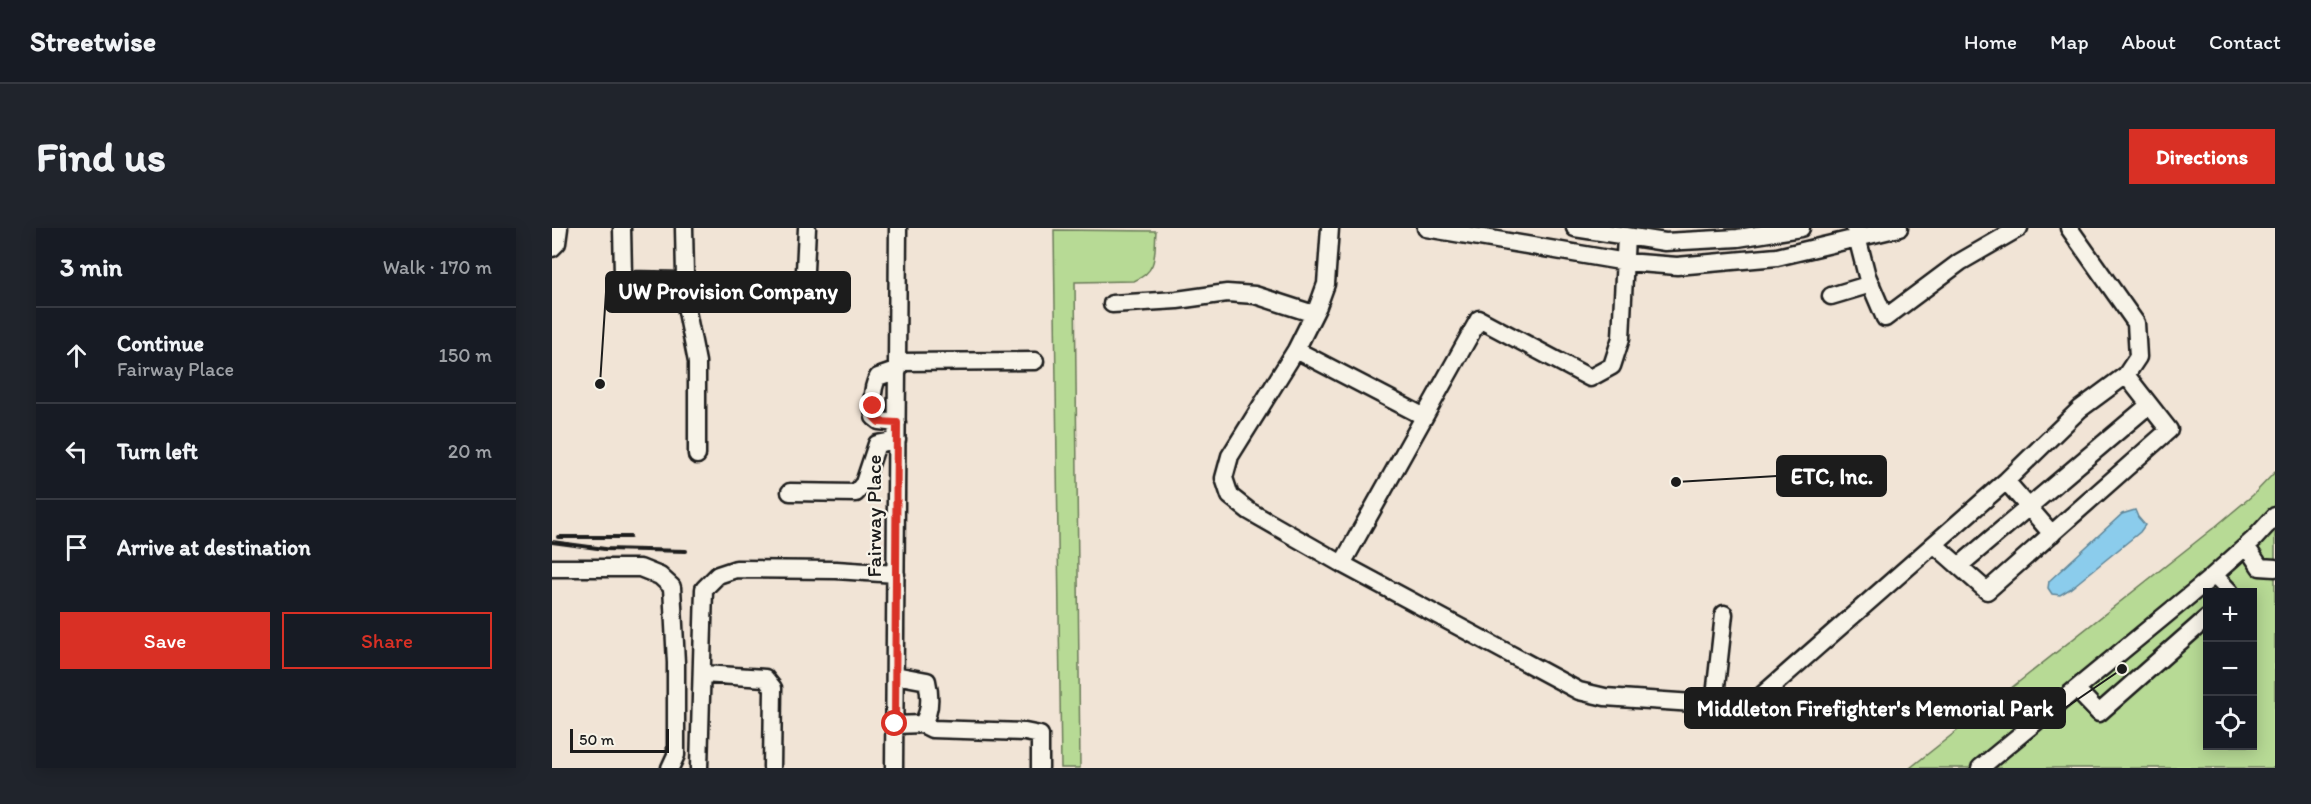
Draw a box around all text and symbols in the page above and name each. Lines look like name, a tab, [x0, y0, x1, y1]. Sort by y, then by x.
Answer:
text: Streetwise	[30, 24, 156, 58]
text: Home	[1964, 29, 2017, 54]
text: Map	[2050, 29, 2089, 54]
text: About	[2122, 29, 2176, 54]
text: Contact	[2209, 29, 2281, 54]
button: Directions	[2129, 129, 2275, 184]
text: Find us	[36, 131, 166, 182]
text: 3 min	[60, 251, 122, 283]
text: Walk · 170 m	[383, 255, 492, 279]
callout: UW Provision Company	[606, 272, 850, 312]
text: UW Provision Company	[618, 278, 839, 305]
text: Continue	[117, 330, 204, 357]
icon: ahead	[60, 339, 93, 372]
text: 150 m	[439, 343, 492, 367]
text: Fairway Place	[117, 357, 234, 381]
route end	[859, 392, 885, 418]
icon: left	[60, 435, 93, 468]
text: Turn left	[117, 438, 198, 465]
text: 20 m	[448, 439, 492, 463]
street label: Fairway Place	[861, 454, 886, 577]
callout: ETC, Inc.	[1777, 456, 1886, 496]
text: ETC, Inc.	[1791, 463, 1873, 490]
icon: arrive	[60, 531, 93, 564]
text: Arrive at destination	[117, 534, 311, 561]
map controls	[2203, 588, 2257, 750]
button: +	[2203, 588, 2257, 642]
button: Save	[60, 612, 270, 669]
button: Share	[282, 612, 492, 669]
button: −	[2203, 642, 2257, 696]
callout: Middleton Firefighter's Memorial Park	[1685, 688, 2065, 728]
text: Middleton Firefighter's Memorial Park	[1697, 695, 2054, 722]
button: locate	[2203, 696, 2257, 750]
route start	[881, 710, 907, 736]
scale bar	[570, 726, 669, 754]
text: 50 m	[579, 730, 614, 749]

